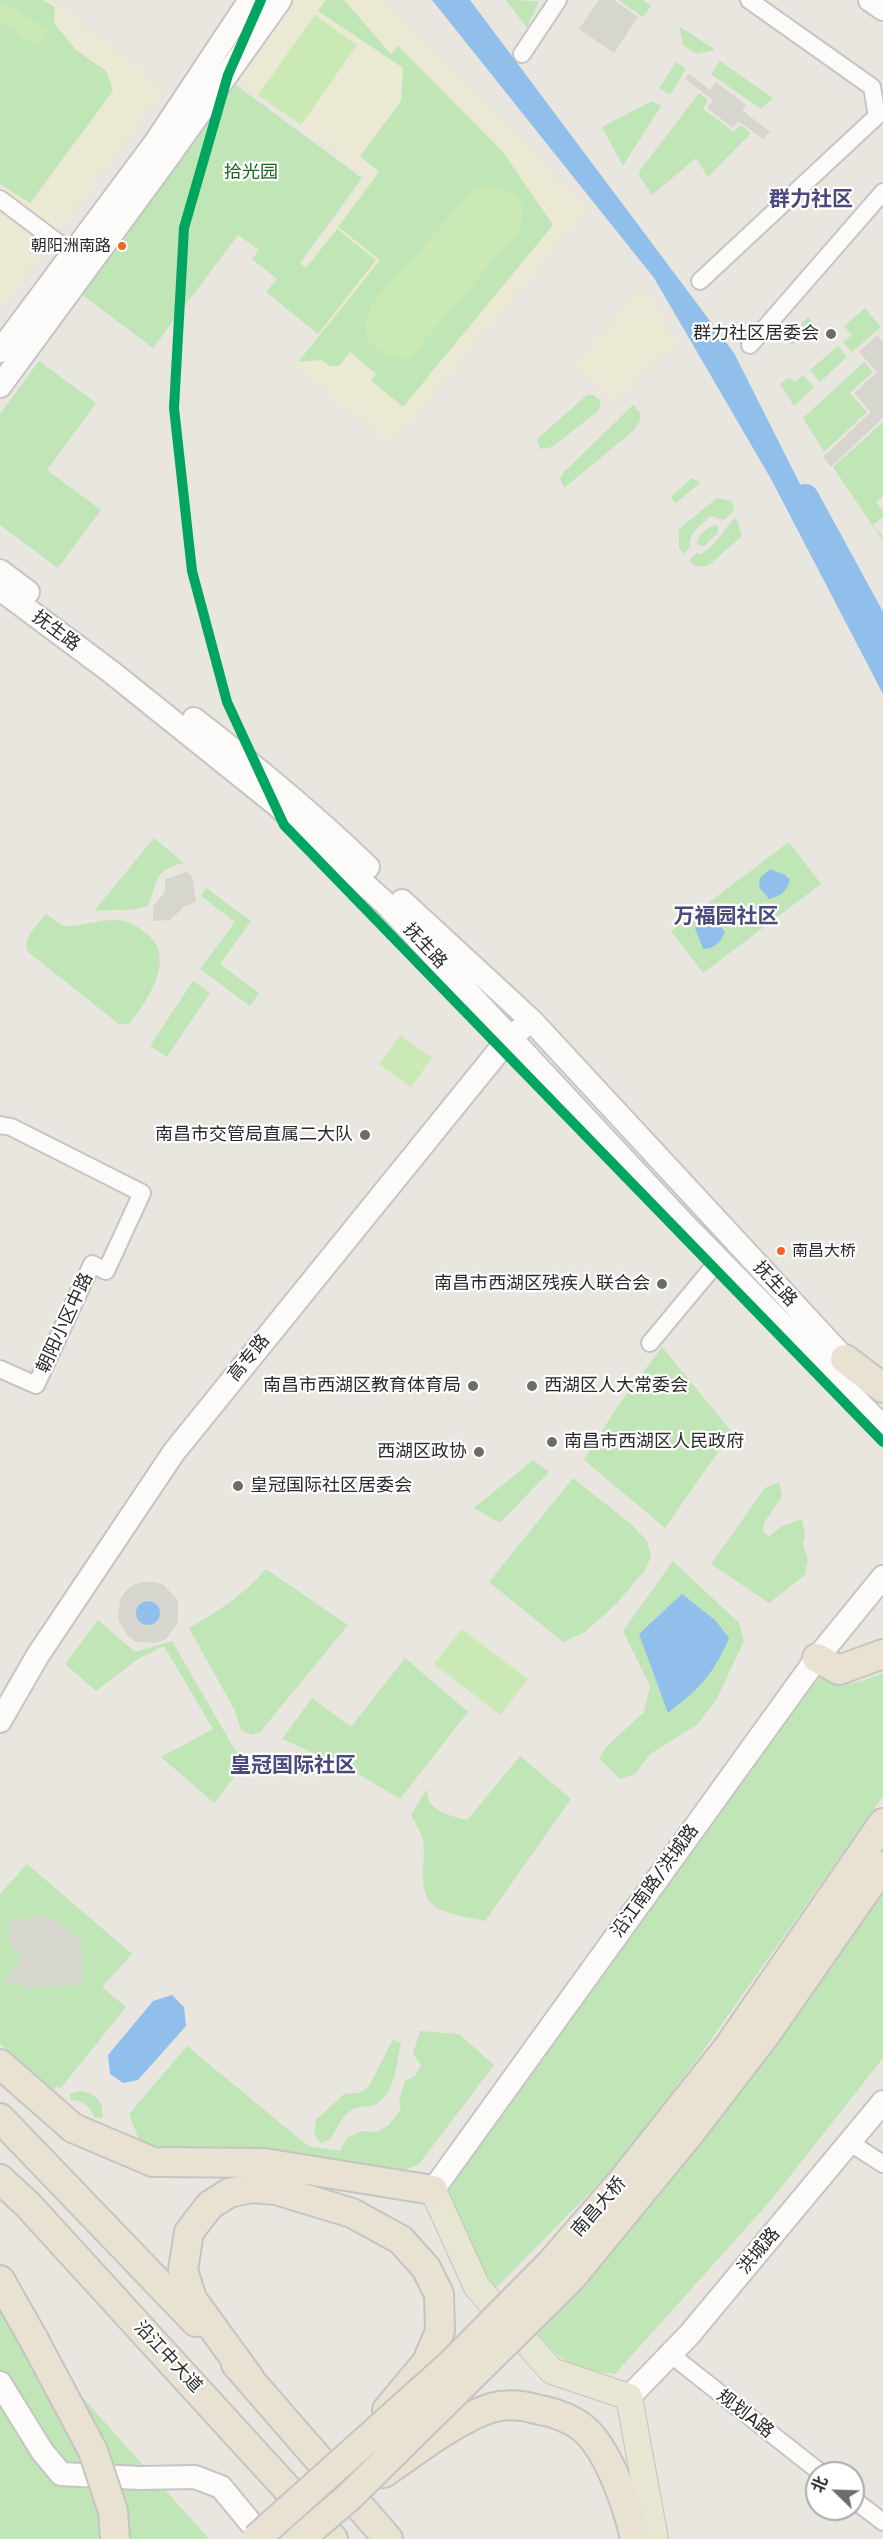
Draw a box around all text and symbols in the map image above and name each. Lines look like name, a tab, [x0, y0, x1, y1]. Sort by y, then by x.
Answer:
park label: 拾光园	[224, 162, 278, 184]
district label: 群力社区	[769, 187, 853, 213]
place label: 朝阳洲南路	[31, 236, 111, 256]
marker: 朝阳洲南路	[116, 240, 128, 252]
place label: 群力社区居委会	[693, 323, 819, 345]
marker: 群力社区居委会	[824, 327, 838, 341]
street label: 抚生路	[28, 606, 84, 656]
district label: 万福园社区	[674, 904, 778, 930]
street label: 抚生路	[399, 919, 451, 973]
place label: 南昌市交管局直属二大队	[155, 1124, 353, 1146]
marker: 南昌市交管局直属二大队	[358, 1128, 372, 1142]
place label: 南昌大桥	[792, 1241, 856, 1261]
marker: 南昌大桥	[775, 1245, 787, 1257]
street label: 抚生路	[749, 1257, 801, 1311]
street label: 朝阳小区中路	[32, 1269, 98, 1377]
place label: 南昌市西湖区残疾人联合会	[434, 1273, 650, 1295]
marker: 南昌市西湖区残疾人联合会	[655, 1277, 669, 1291]
street label: 高专路	[224, 1330, 274, 1386]
place label: 南昌市西湖区教育体育局	[263, 1375, 461, 1397]
place label: 西湖区人大常委会	[544, 1375, 688, 1397]
marker: 南昌市西湖区教育体育局	[466, 1379, 480, 1393]
marker: 西湖区人大常委会	[525, 1379, 539, 1393]
place label: 南昌市西湖区人民政府	[564, 1431, 744, 1453]
marker: 南昌市西湖区人民政府	[545, 1435, 559, 1449]
place label: 西湖区政协	[377, 1441, 467, 1463]
marker: 西湖区政协	[472, 1445, 486, 1459]
place label: 皇冠国际社区居委会	[250, 1475, 412, 1497]
marker: 皇冠国际社区居委会	[231, 1479, 245, 1493]
district label: 皇冠国际社区	[230, 1753, 356, 1779]
street label: 沿江南路/洪城路	[607, 1820, 703, 1942]
street label: 南昌大桥	[567, 2173, 631, 2241]
street label: 洪城路	[733, 2223, 785, 2279]
street label: 沿江中大道	[129, 2317, 207, 2397]
street label: 规划A路	[712, 2385, 778, 2443]
north arrow	[805, 2461, 865, 2521]
text: 北	[808, 2473, 832, 2496]

